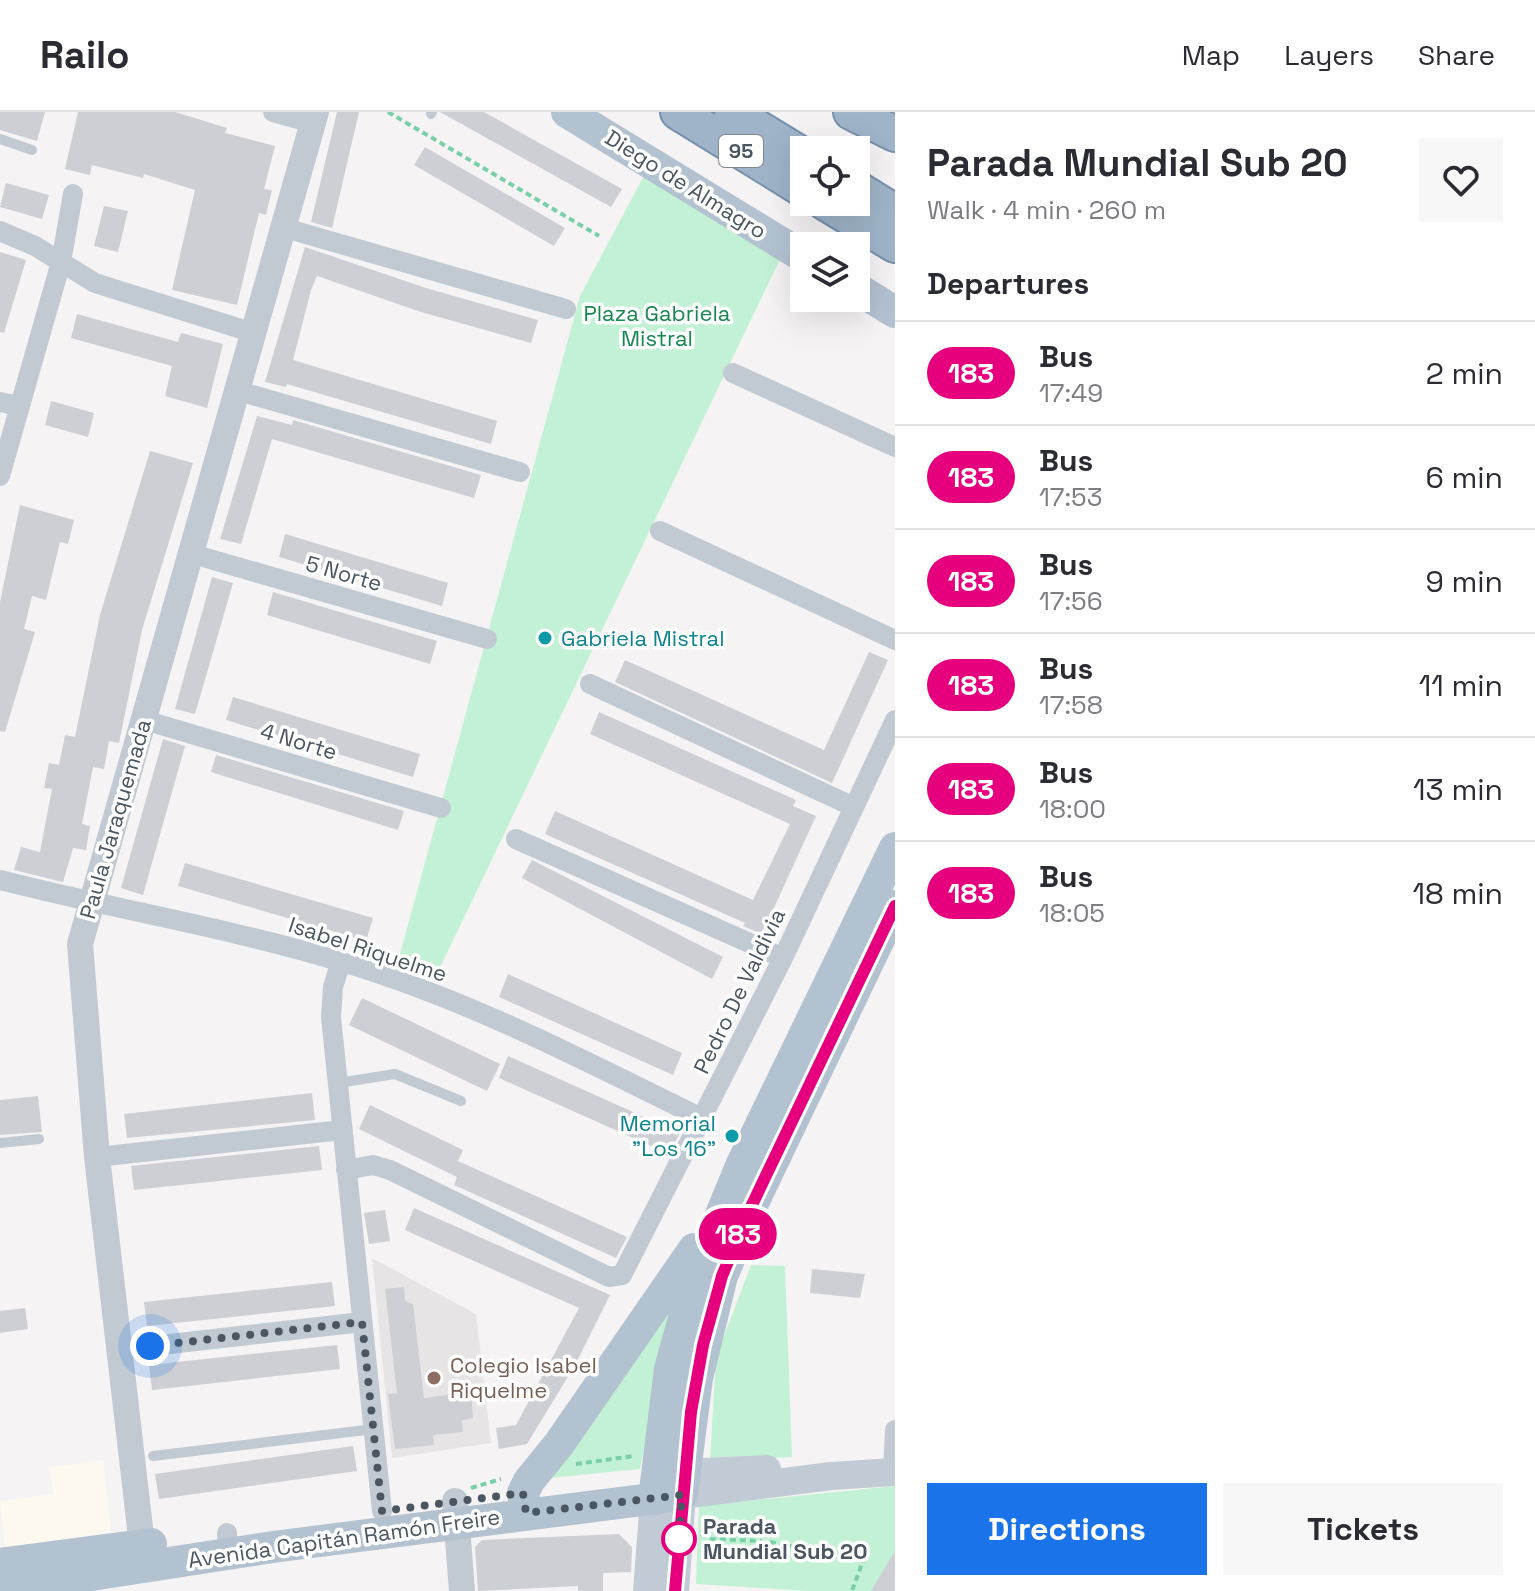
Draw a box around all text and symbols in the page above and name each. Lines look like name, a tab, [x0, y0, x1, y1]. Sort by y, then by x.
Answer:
text: Railo	[40, 31, 129, 79]
text: Map	[1182, 37, 1240, 73]
text: Layers	[1284, 37, 1374, 73]
text: Share	[1418, 37, 1495, 73]
street label: Diego de Almagro	[600, 123, 772, 245]
road number: 95	[719, 135, 763, 167]
map controls	[790, 136, 870, 312]
button: locate	[790, 136, 870, 216]
button: heart	[1419, 138, 1503, 222]
text: Parada Mundial Sub 20	[927, 139, 1348, 187]
text: Walk · 4 min · 260 m	[927, 193, 1166, 227]
button: layers	[790, 232, 870, 312]
text: Departures	[927, 264, 1089, 303]
park label: Plaza Gabriela Mistral	[583, 299, 731, 352]
text: Bus	[1039, 337, 1093, 376]
text: 2 min	[1426, 354, 1503, 393]
text: 183	[948, 355, 994, 391]
text: 17:49	[1039, 376, 1103, 410]
text: Bus	[1039, 441, 1093, 480]
text: 6 min	[1425, 458, 1503, 497]
text: 183	[948, 459, 994, 495]
text: 17:53	[1039, 480, 1102, 514]
text: Bus	[1039, 545, 1093, 584]
street label: 5 Norte	[303, 549, 385, 597]
text: 9 min	[1425, 562, 1503, 601]
text: 183	[948, 563, 994, 599]
text: 17:56	[1039, 584, 1103, 618]
place label: Gabriela Mistral	[561, 624, 725, 652]
marker: Gabriela Mistral	[536, 629, 554, 647]
text: Bus	[1039, 649, 1093, 688]
text: 11 min	[1419, 666, 1503, 705]
text: 183	[948, 667, 994, 703]
text: 17:58	[1039, 688, 1103, 722]
street label: Paula Jaraquemada	[73, 715, 157, 922]
street label: 4 Norte	[257, 716, 341, 766]
text: Bus	[1039, 753, 1093, 792]
text: 13 min	[1413, 770, 1503, 809]
text: 183	[948, 771, 994, 807]
text: 18:00	[1039, 792, 1106, 826]
text: Bus	[1039, 857, 1093, 896]
text: 18 min	[1413, 874, 1503, 913]
text: 183	[948, 875, 994, 911]
text: 18:05	[1039, 896, 1105, 930]
street label: Pedro De Valdivia	[687, 903, 791, 1078]
street label: Isabel Riquelme	[285, 910, 451, 988]
place label: Memorial "Los 16"	[620, 1109, 716, 1162]
marker: Memorial "Los 16"	[723, 1127, 741, 1145]
line badge: 183	[692, 1208, 784, 1260]
text: 183	[715, 1216, 761, 1252]
your location	[130, 1326, 170, 1366]
place label: Colegio Isabel Riquelme	[450, 1351, 597, 1404]
marker: Colegio Isabel Riquelme	[425, 1369, 443, 1387]
button: Directions	[927, 1483, 1207, 1575]
button: Tickets	[1223, 1483, 1503, 1575]
street label: Avenida Capitán Ramón Freire	[186, 1502, 502, 1574]
place label: Parada Mundial Sub 20	[703, 1512, 867, 1565]
marker: Parada Mundial Sub 20	[662, 1522, 696, 1556]

